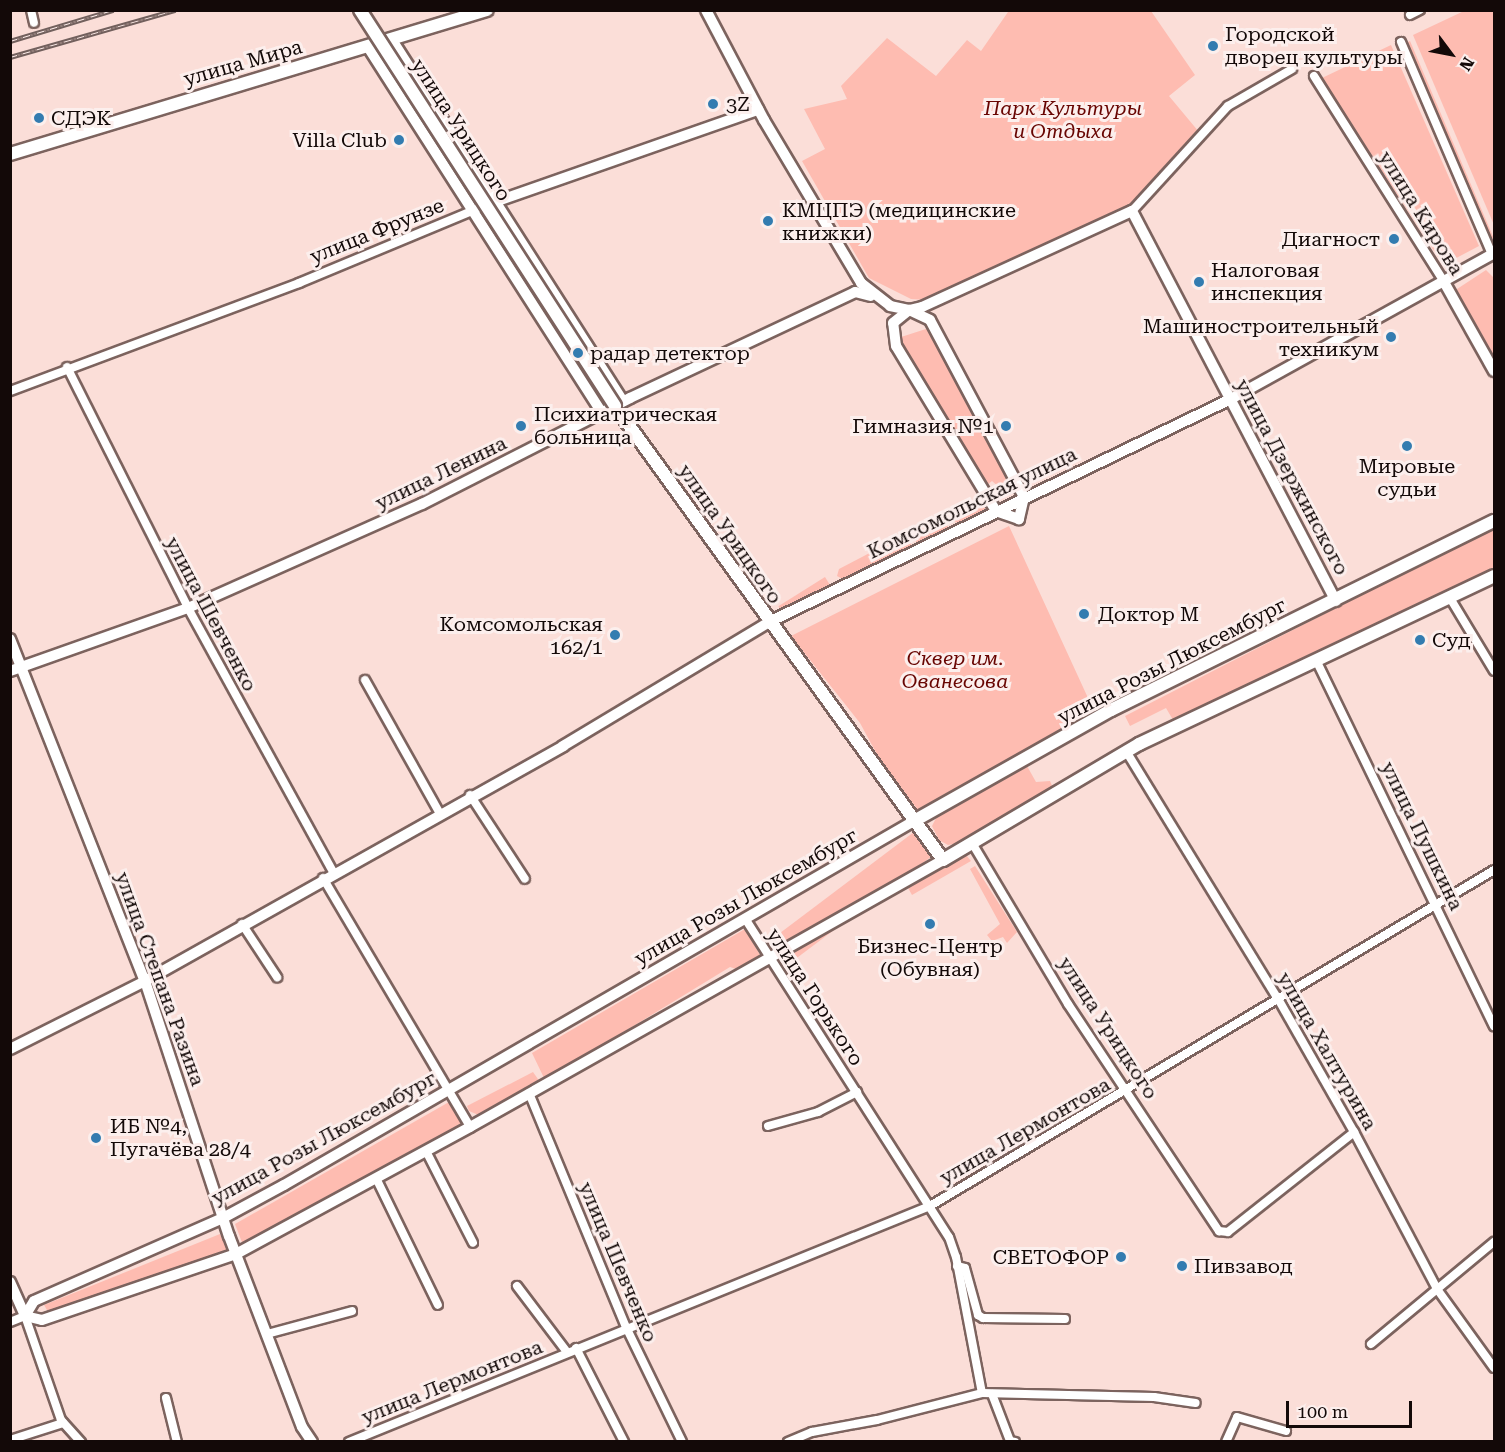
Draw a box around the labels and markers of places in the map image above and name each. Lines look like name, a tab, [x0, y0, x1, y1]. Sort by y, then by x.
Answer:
place label: Городской дворец культуры	[1225, 22, 1403, 69]
marker: Городской дворец культуры	[1206, 39, 1220, 53]
place label: 3Z	[726, 92, 750, 116]
marker: 3Z	[704, 95, 722, 113]
place label: СДЭК	[51, 106, 111, 130]
marker: СДЭК	[32, 111, 46, 125]
place label: Villa Club	[292, 128, 387, 152]
marker: Villa Club	[392, 133, 406, 147]
place label: КМЦПЭ (медицинские книжки)	[782, 198, 1016, 245]
marker: КМЦПЭ (медицинские книжки)	[759, 212, 777, 230]
place label: Диагност	[1282, 227, 1380, 251]
marker: Диагност	[1385, 230, 1403, 248]
place label: Налоговая инспекция	[1211, 258, 1323, 305]
marker: Налоговая инспекция	[1192, 275, 1206, 289]
place label: Машиностроительный техникум	[1143, 314, 1379, 361]
marker: Машиностроительный техникум	[1384, 330, 1398, 344]
place label: радар детектор	[590, 341, 750, 365]
marker: радар детектор	[571, 346, 585, 360]
place label: Психиатрическая больница	[534, 402, 717, 449]
place label: Гимназия №1	[852, 414, 994, 438]
marker: Психиатрическая больница	[512, 417, 530, 435]
marker: Гимназия №1	[999, 419, 1013, 433]
marker: Мировые судьи	[1400, 439, 1414, 453]
place label: Мировые судьи	[1359, 455, 1455, 502]
place label: Доктор М	[1098, 602, 1199, 626]
marker: Доктор М	[1075, 605, 1093, 623]
place label: Комсомольская 162/1	[439, 612, 603, 659]
marker: Комсомольская 162/1	[608, 628, 622, 642]
place label: Суд	[1432, 628, 1471, 652]
marker: Суд	[1413, 633, 1427, 647]
marker: Бизнес-Центр (Обувная)	[923, 917, 937, 931]
place label: Бизнес-Центр (Обувная)	[857, 934, 1003, 981]
place label: ИБ №4, Пугачёва 28/4	[110, 1114, 251, 1161]
marker: ИБ №4, Пугачёва 28/4	[87, 1129, 105, 1147]
place label: СВЕТОФОР	[993, 1245, 1109, 1269]
marker: СВЕТОФОР	[1114, 1250, 1128, 1264]
place label: Пивзавод	[1194, 1254, 1293, 1278]
marker: Пивзавод	[1175, 1259, 1189, 1273]

